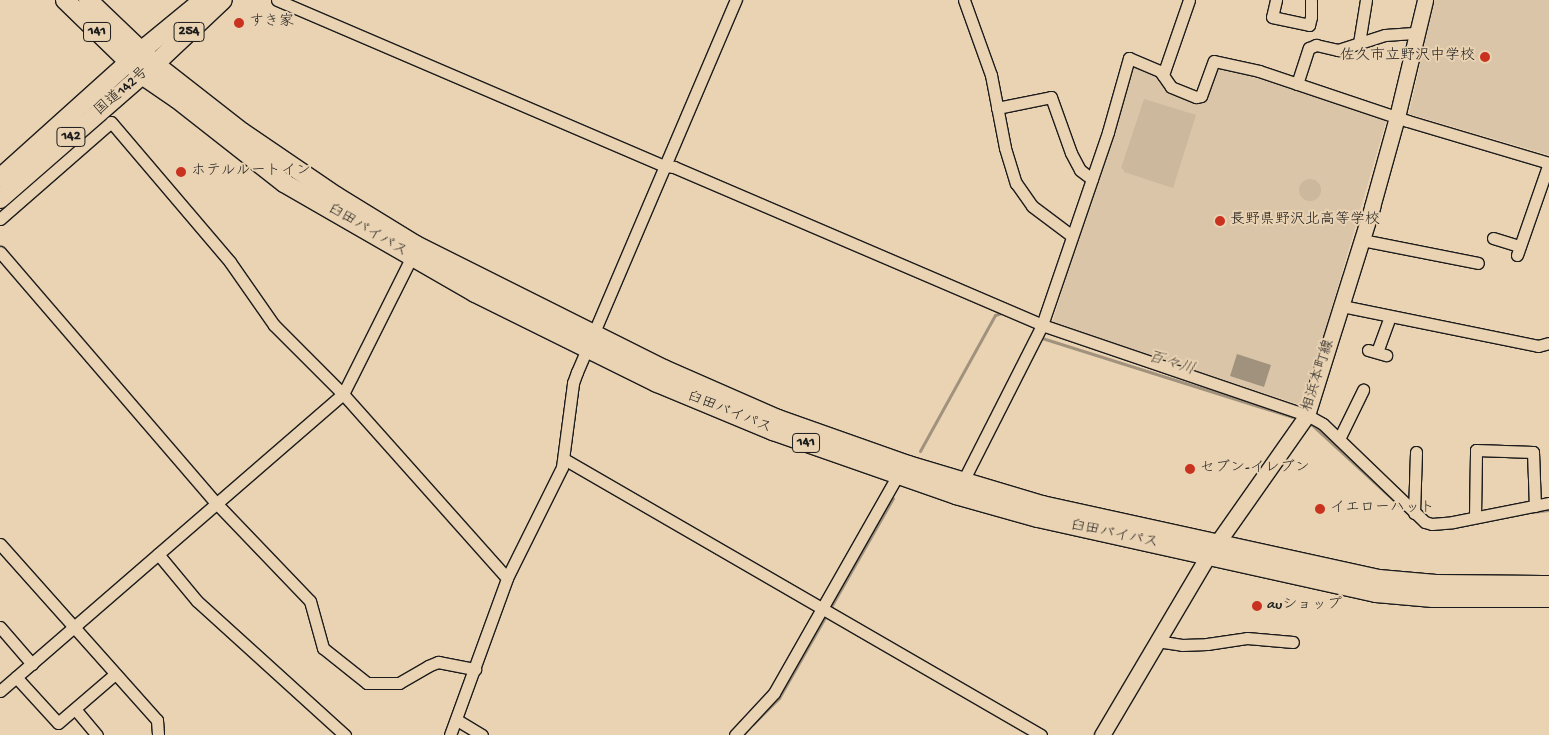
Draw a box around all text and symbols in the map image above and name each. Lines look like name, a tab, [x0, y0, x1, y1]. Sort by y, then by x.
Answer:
place label: すき家	[249, 14, 294, 32]
marker: すき家	[233, 17, 245, 29]
road number: 141	[82, 21, 112, 44]
road number: 254	[173, 21, 205, 44]
place label: 佐久市立野沢中学校	[1340, 48, 1475, 66]
marker: 佐久市立野沢中学校	[1479, 51, 1491, 63]
street label: 国道142号	[91, 64, 153, 120]
road number: 142	[56, 125, 86, 148]
place label: ホテルルートイン	[191, 163, 312, 181]
marker: ホテルルートイン	[175, 166, 187, 178]
street label: 臼田バイパス	[324, 200, 410, 262]
place label: 長野県野沢北高等学校	[1230, 212, 1380, 230]
marker: 長野県野沢北高等学校	[1214, 215, 1226, 227]
street label: 相浜本町線	[1299, 338, 1339, 414]
water label: 百々川	[1145, 349, 1197, 381]
street label: 臼田バイパス	[684, 388, 774, 438]
road number: 141	[791, 432, 821, 454]
place label: セブン-イレブン	[1200, 460, 1310, 478]
marker: セブン-イレブン	[1184, 463, 1196, 475]
place label: イエローハット	[1330, 500, 1435, 518]
marker: イエローハット	[1314, 503, 1326, 515]
street label: 臼田バイパス	[1068, 517, 1160, 553]
place label: auショップ	[1267, 597, 1342, 615]
marker: auショップ	[1251, 600, 1263, 612]

